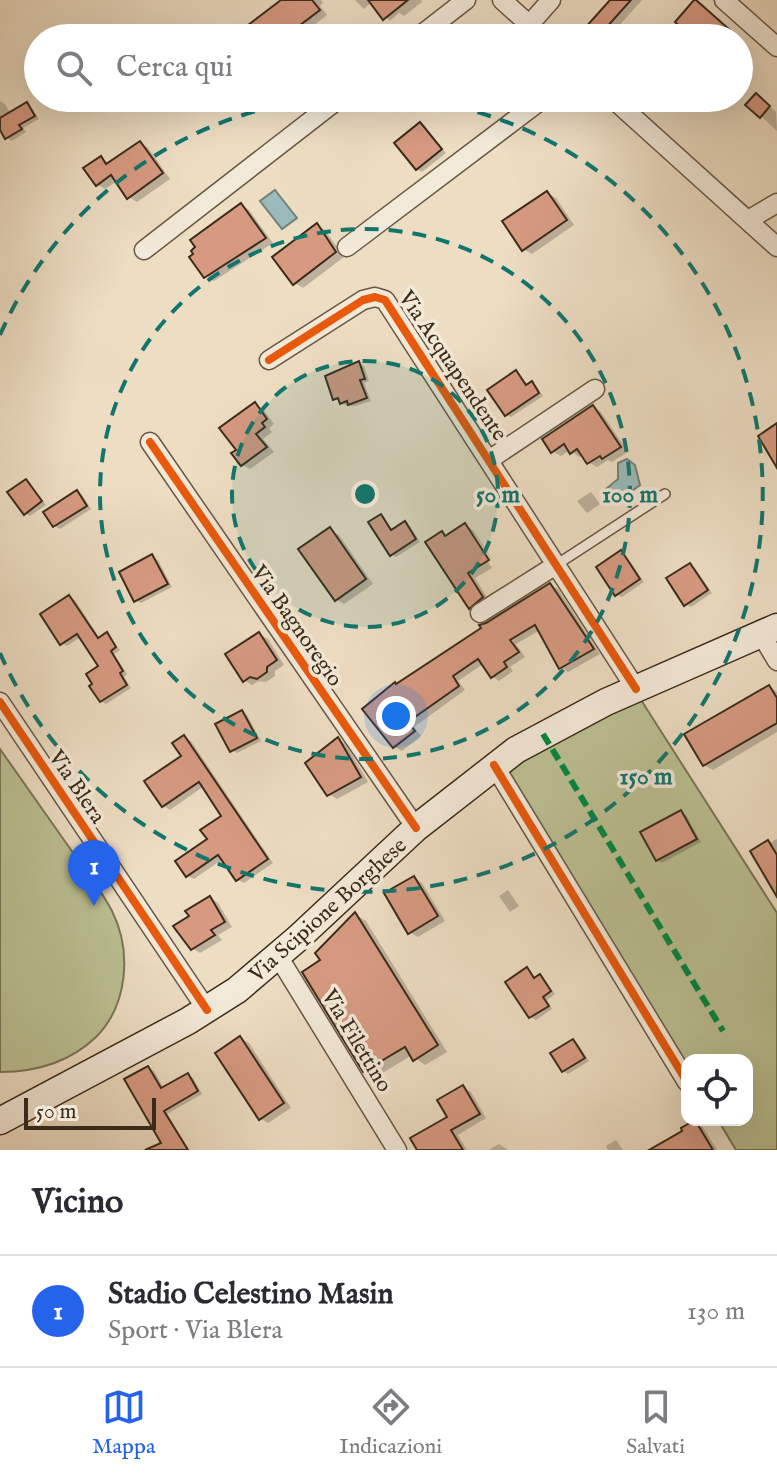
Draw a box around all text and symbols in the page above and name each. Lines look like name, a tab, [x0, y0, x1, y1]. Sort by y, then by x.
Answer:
search box	[24, 24, 753, 112]
icon: search	[52, 46, 96, 90]
text: Cerca qui	[116, 49, 233, 87]
street label: Via Acquapendente	[391, 285, 513, 447]
centre of rings	[351, 480, 379, 508]
text: 50 m	[476, 480, 521, 511]
text: 100 m	[602, 480, 659, 511]
street label: Via Bagnoregio	[244, 559, 349, 692]
your location	[376, 696, 416, 736]
street label: Via Blera	[41, 744, 111, 830]
text: 150 m	[619, 762, 673, 793]
street label: Via Scipione Borghese	[243, 832, 413, 990]
pin: 1	[68, 840, 120, 906]
street label: Via Filettino	[314, 984, 398, 1098]
map controls	[681, 1054, 753, 1126]
button: locate	[681, 1054, 753, 1126]
scale bar	[24, 1094, 156, 1130]
text: 50 m	[36, 1098, 77, 1126]
text: Vicino	[32, 1181, 123, 1224]
text: Stadio Celestino Masin	[108, 1276, 394, 1314]
text: 1	[53, 1295, 63, 1328]
text: 130 m	[687, 1295, 745, 1328]
text: Sport · Via Blera	[108, 1314, 283, 1347]
tab: Mappa	[92, 1385, 155, 1461]
tab: Indicazioni	[339, 1385, 442, 1461]
tab: Salvati	[626, 1385, 685, 1461]

